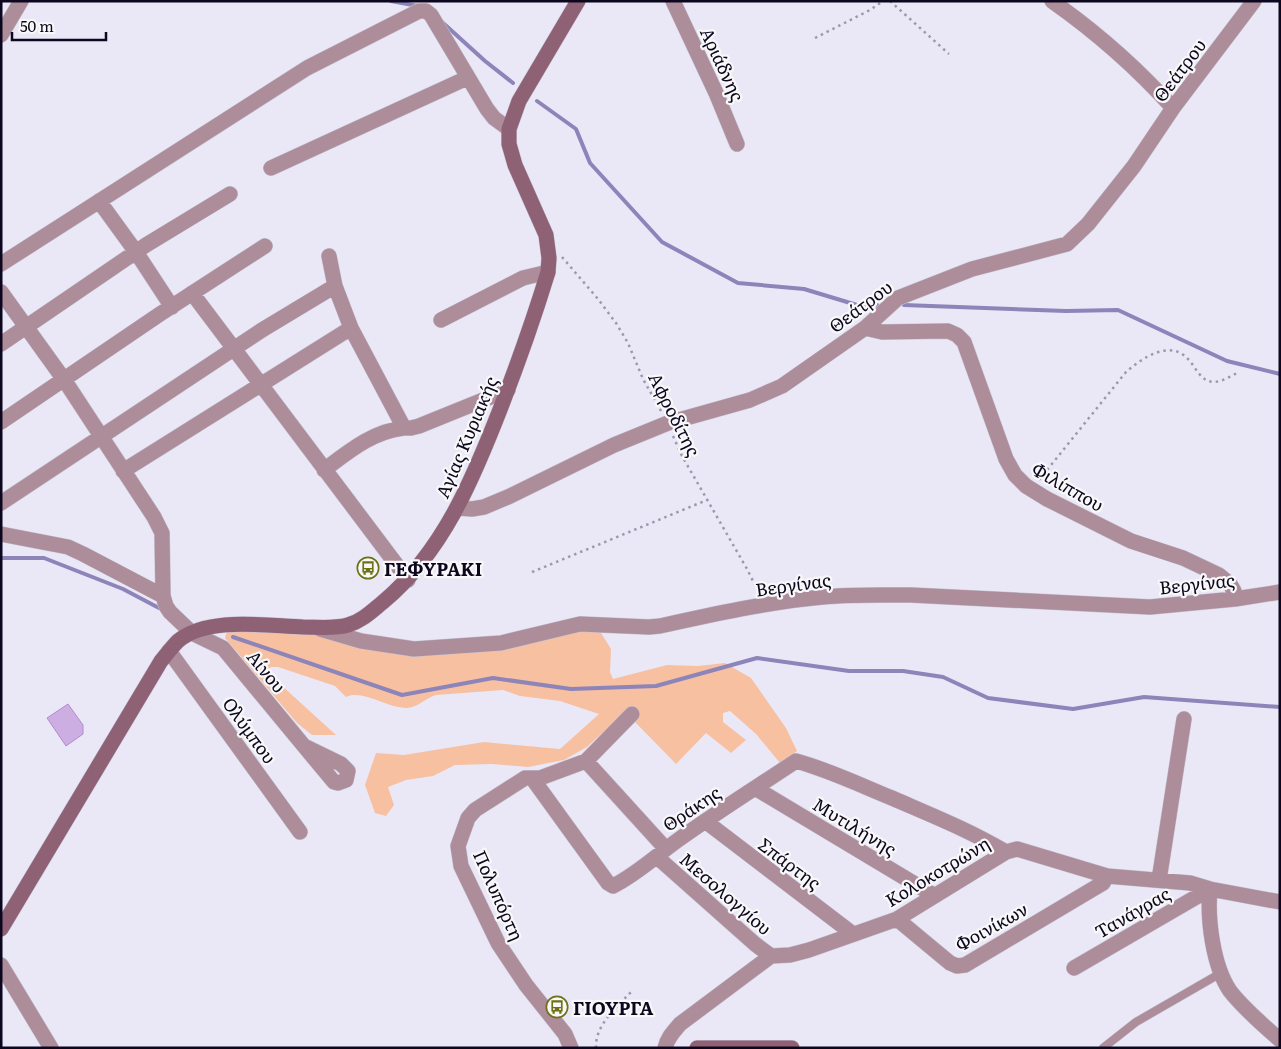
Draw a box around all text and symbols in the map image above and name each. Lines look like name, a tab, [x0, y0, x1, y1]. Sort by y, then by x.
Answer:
scale bar	[12, 10, 106, 42]
text: 50 m	[20, 14, 54, 37]
street label: Αριάδνης	[694, 23, 752, 105]
street label: Θεάτρου	[1146, 33, 1212, 107]
street label: Θεάτρου	[823, 273, 897, 339]
street label: Αφροδίτης	[642, 367, 708, 461]
street label: Αγίας Κυριακής	[428, 372, 504, 502]
street label: Φιλίππου	[1027, 454, 1109, 518]
place label: ΓΕΦΥΡΑΚΙ	[384, 555, 482, 582]
bus stop icon: ΓΕΦΥΡΑΚΙ	[356, 556, 380, 580]
street label: Βεργίνας	[754, 565, 832, 603]
street label: Βεργίνας	[1158, 566, 1236, 600]
street label: Αίνου	[241, 644, 293, 698]
street label: Ολύμπου	[217, 691, 283, 769]
street label: Θράκης	[656, 779, 726, 837]
street label: Μυτιλήνης	[808, 790, 902, 862]
street label: Κολοκοτρώνη	[880, 829, 994, 913]
street label: Σπάρτης	[753, 830, 827, 896]
street label: Πολυπόρτη	[467, 845, 531, 945]
street label: Μεσολογγίου	[674, 845, 778, 941]
street label: Τανάγρας	[1089, 879, 1175, 945]
street label: Φοινίκων	[949, 895, 1033, 957]
place label: ΓΙΟΥΡΓΑ	[573, 994, 654, 1021]
bus stop icon: ΓΙΟΥΡΓΑ	[545, 995, 569, 1019]

